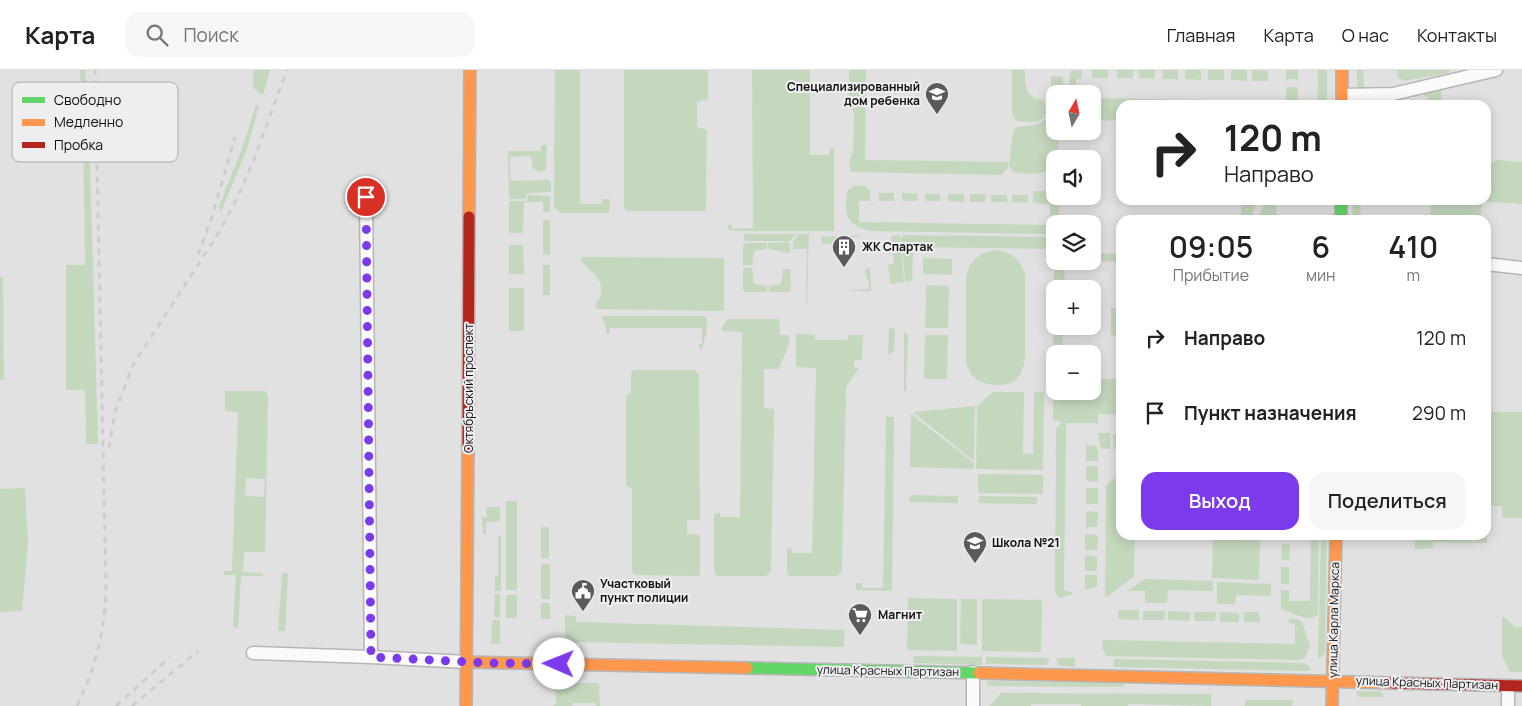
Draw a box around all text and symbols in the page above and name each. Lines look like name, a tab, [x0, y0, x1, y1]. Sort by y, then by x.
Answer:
search box	[125, 12, 475, 57]
text: Карта	[25, 18, 95, 51]
icon: search	[143, 21, 171, 49]
text: Поиск	[183, 22, 239, 48]
text: Главная	[1167, 23, 1236, 47]
text: Карта	[1264, 23, 1314, 47]
text: О нас	[1342, 23, 1389, 47]
text: Контакты	[1417, 23, 1497, 47]
place label: Специализированный дом ребенка	[787, 78, 920, 109]
school or university icon: Специализированный дом ребенка	[924, 81, 950, 115]
legend	[12, 82, 178, 162]
north arrow	[1046, 85, 1101, 140]
map controls	[1046, 85, 1101, 400]
text: Свободно	[54, 90, 121, 109]
text: Медленно	[54, 112, 123, 131]
text: 120 m	[1224, 114, 1322, 162]
icon: right	[1141, 120, 1206, 185]
text: Пробка	[54, 135, 103, 154]
button: sound	[1046, 150, 1101, 205]
text: Направо	[1224, 159, 1314, 189]
pin	[345, 176, 387, 218]
icon: arrive	[352, 183, 380, 211]
button: layers	[1046, 215, 1101, 270]
text: 09:05	[1169, 226, 1253, 267]
text: 6	[1311, 226, 1330, 267]
text: 410	[1388, 226, 1438, 267]
building icon: ЖК Спартак	[831, 234, 857, 268]
place label: ЖК Спартак	[862, 238, 934, 255]
text: Прибытие	[1173, 264, 1249, 286]
text: мин	[1306, 264, 1336, 286]
text: m	[1406, 264, 1420, 286]
button: +	[1046, 280, 1101, 335]
street label: Октябрьский проспект	[460, 323, 477, 453]
icon: right	[1141, 324, 1169, 352]
text: Направо	[1184, 325, 1265, 351]
text: 120 m	[1416, 325, 1466, 351]
button: −	[1046, 345, 1101, 400]
icon: arrive	[1141, 399, 1169, 427]
text: Пункт назначения	[1184, 400, 1357, 426]
text: 290 m	[1412, 400, 1466, 426]
button: Выход	[1141, 472, 1299, 530]
button: Поделиться	[1309, 472, 1466, 530]
school or university icon: Школа №21	[962, 530, 988, 564]
place label: Школа №21	[992, 534, 1060, 551]
street label: улица Карла Маркса	[1324, 562, 1343, 678]
place label: Участковый пункт полиции	[600, 575, 688, 606]
public building icon: Участковый пункт полиции	[570, 578, 596, 612]
supermarket icon: Магнит	[847, 602, 873, 636]
place label: Магнит	[878, 606, 923, 623]
position arrow	[532, 637, 584, 689]
street label: улица Красных Партизан	[817, 661, 959, 680]
street label: улица Красных Партизан	[1356, 672, 1499, 693]

